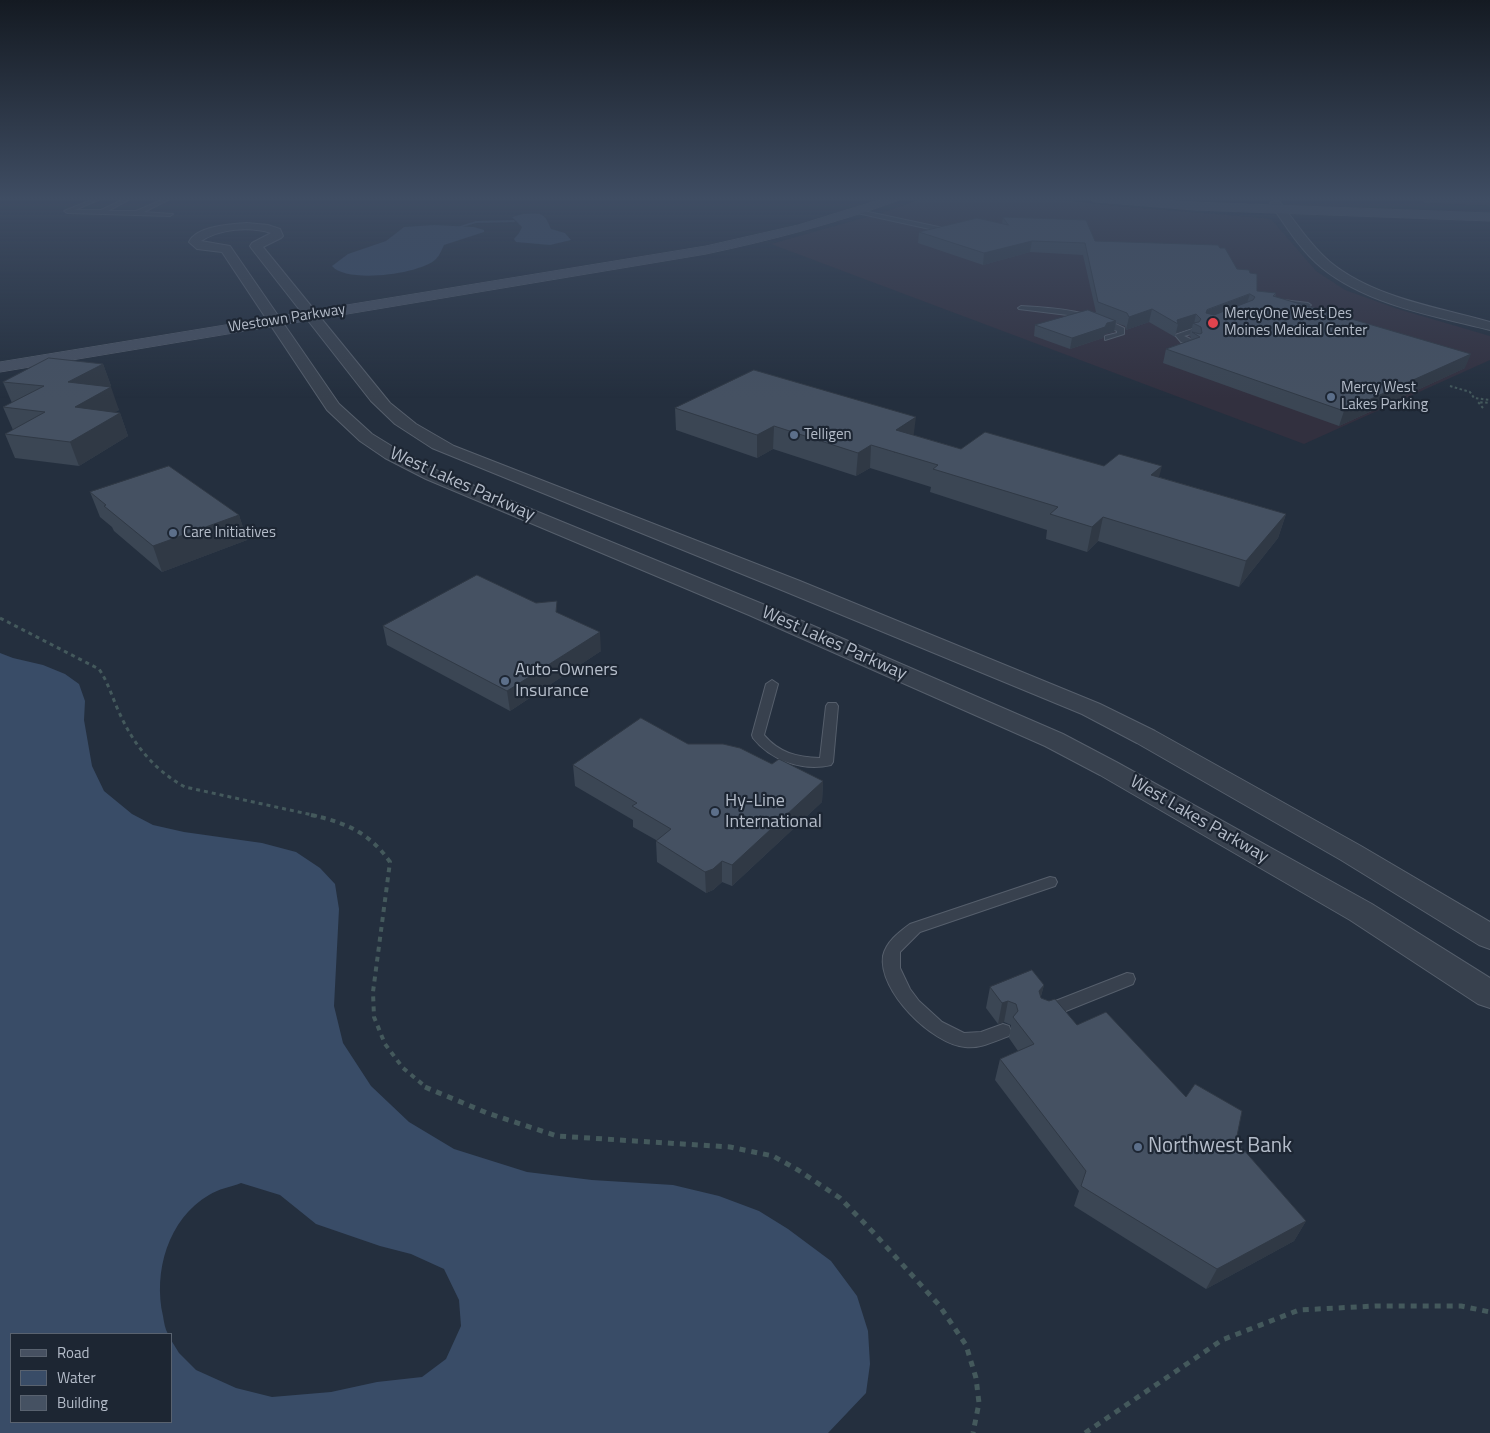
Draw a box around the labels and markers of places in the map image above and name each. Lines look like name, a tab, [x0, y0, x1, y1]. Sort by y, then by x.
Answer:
place label: MercyOne West Des Moines Medical Center	[1224, 305, 1367, 340]
marker: MercyOne West Des Moines Medical Center	[1206, 316, 1220, 330]
place label: Mercy West Lakes Parking	[1341, 379, 1428, 414]
marker: Mercy West Lakes Parking	[1325, 391, 1337, 403]
place label: Telligen	[804, 426, 852, 444]
marker: Telligen	[788, 429, 800, 441]
place label: Care Initiatives	[183, 524, 276, 542]
marker: Care Initiatives	[167, 527, 179, 539]
place label: Auto-Owners Insurance	[515, 660, 618, 702]
marker: Auto-Owners Insurance	[499, 675, 511, 687]
place label: Hy-Line International	[725, 791, 822, 834]
marker: Hy-Line International	[709, 806, 721, 818]
place label: Northwest Bank	[1148, 1134, 1292, 1160]
marker: Northwest Bank	[1132, 1141, 1144, 1153]

